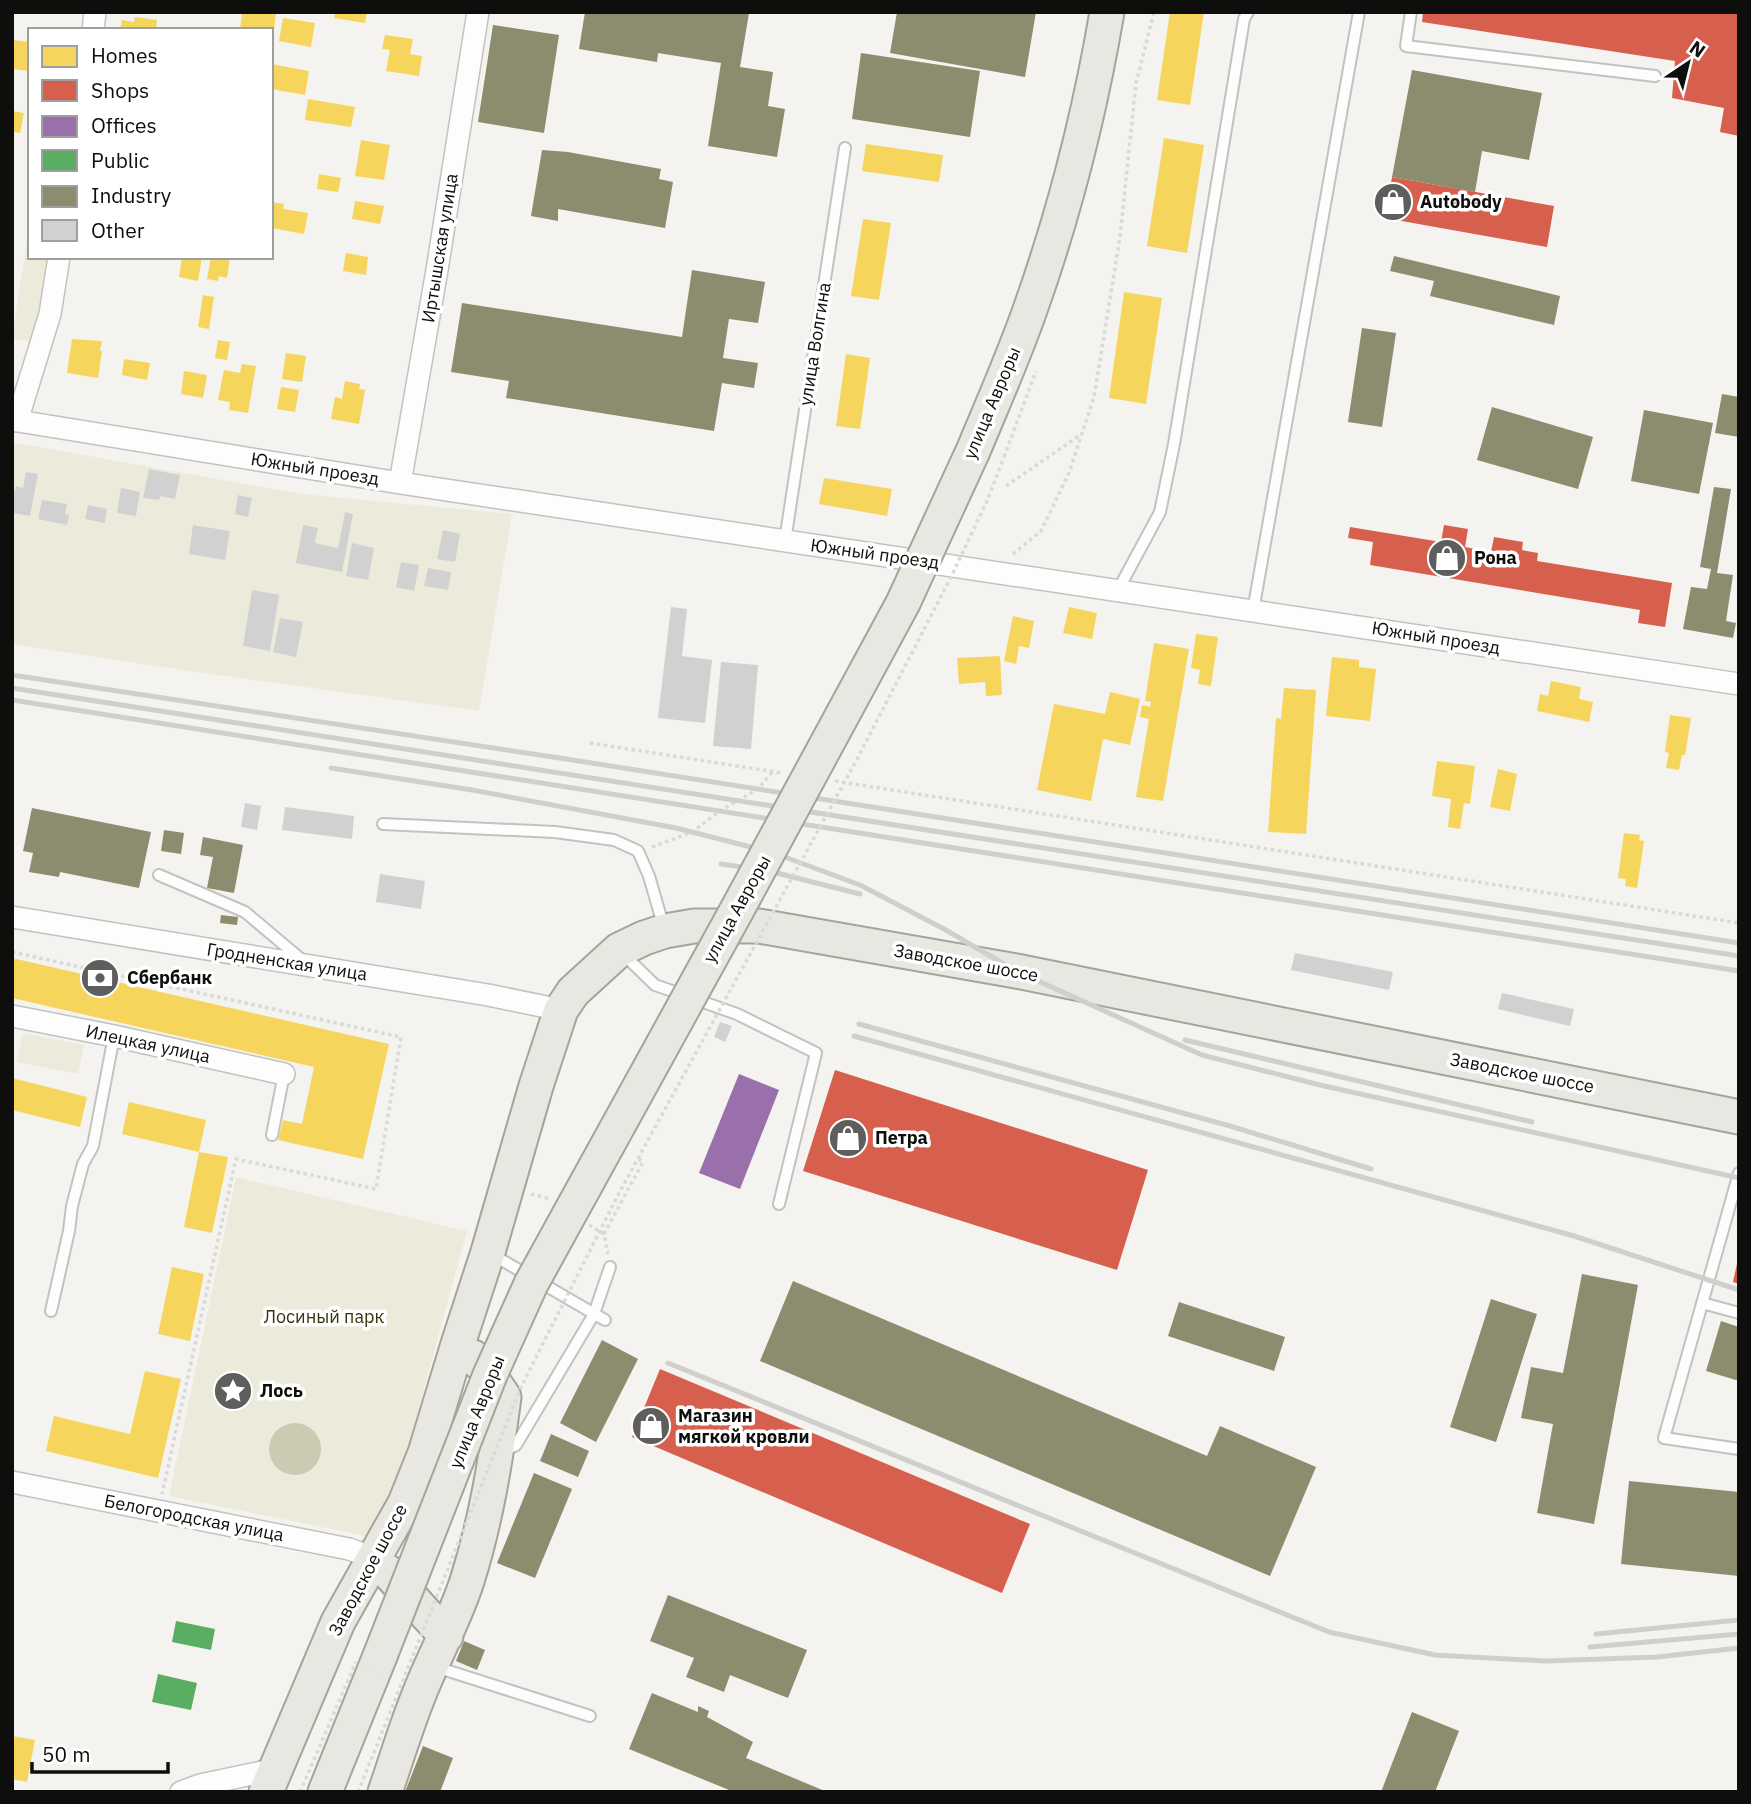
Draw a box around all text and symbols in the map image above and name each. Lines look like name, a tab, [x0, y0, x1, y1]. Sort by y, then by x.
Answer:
legend	[28, 28, 273, 259]
north arrow	[1653, 28, 1723, 98]
text: N	[1685, 35, 1710, 63]
text: Homes	[91, 41, 158, 69]
text: Shops	[91, 76, 149, 104]
text: Offices	[91, 111, 157, 139]
text: Public	[91, 146, 149, 174]
street label: Иртышская улица	[416, 171, 463, 324]
text: Industry	[91, 181, 172, 209]
shop icon: Autobody	[1372, 181, 1414, 223]
place label: Autobody	[1420, 190, 1502, 213]
text: Other	[91, 216, 145, 244]
street label: улица Волгина	[793, 280, 836, 407]
street label: улица Авроры	[958, 343, 1026, 462]
street label: Южный проезд	[249, 447, 381, 490]
street label: Южный проезд	[809, 533, 941, 574]
shop icon: Рона	[1426, 537, 1468, 579]
place label: Рона	[1474, 546, 1517, 569]
street label: Южный проезд	[1370, 616, 1502, 659]
street label: улица Авроры	[697, 851, 776, 967]
street label: Гродненская улица	[205, 937, 369, 986]
street label: Заводское шоссе	[892, 938, 1040, 987]
bank icon: Сбербанк	[79, 957, 121, 999]
place label: Сбербанк	[127, 966, 212, 989]
street label: Илецкая улица	[84, 1019, 213, 1068]
street label: Заводское шоссе	[1448, 1047, 1596, 1098]
shop icon: Петра	[827, 1117, 869, 1159]
place label: Петра	[875, 1126, 928, 1149]
park label: Лосиный парк	[264, 1305, 384, 1328]
street label: улица Авроры	[443, 1352, 510, 1472]
place icon: Лось	[212, 1370, 254, 1412]
place label: Лось	[260, 1379, 303, 1402]
place label: Магазин мягкой кровли	[678, 1404, 810, 1448]
shop icon: Магазин мягкой кровли	[630, 1405, 672, 1447]
street label: Белогородская улица	[102, 1489, 286, 1546]
street label: Заводское шоссе	[323, 1500, 412, 1640]
scale bar	[32, 1730, 168, 1774]
text: 50 m	[42, 1740, 91, 1768]

